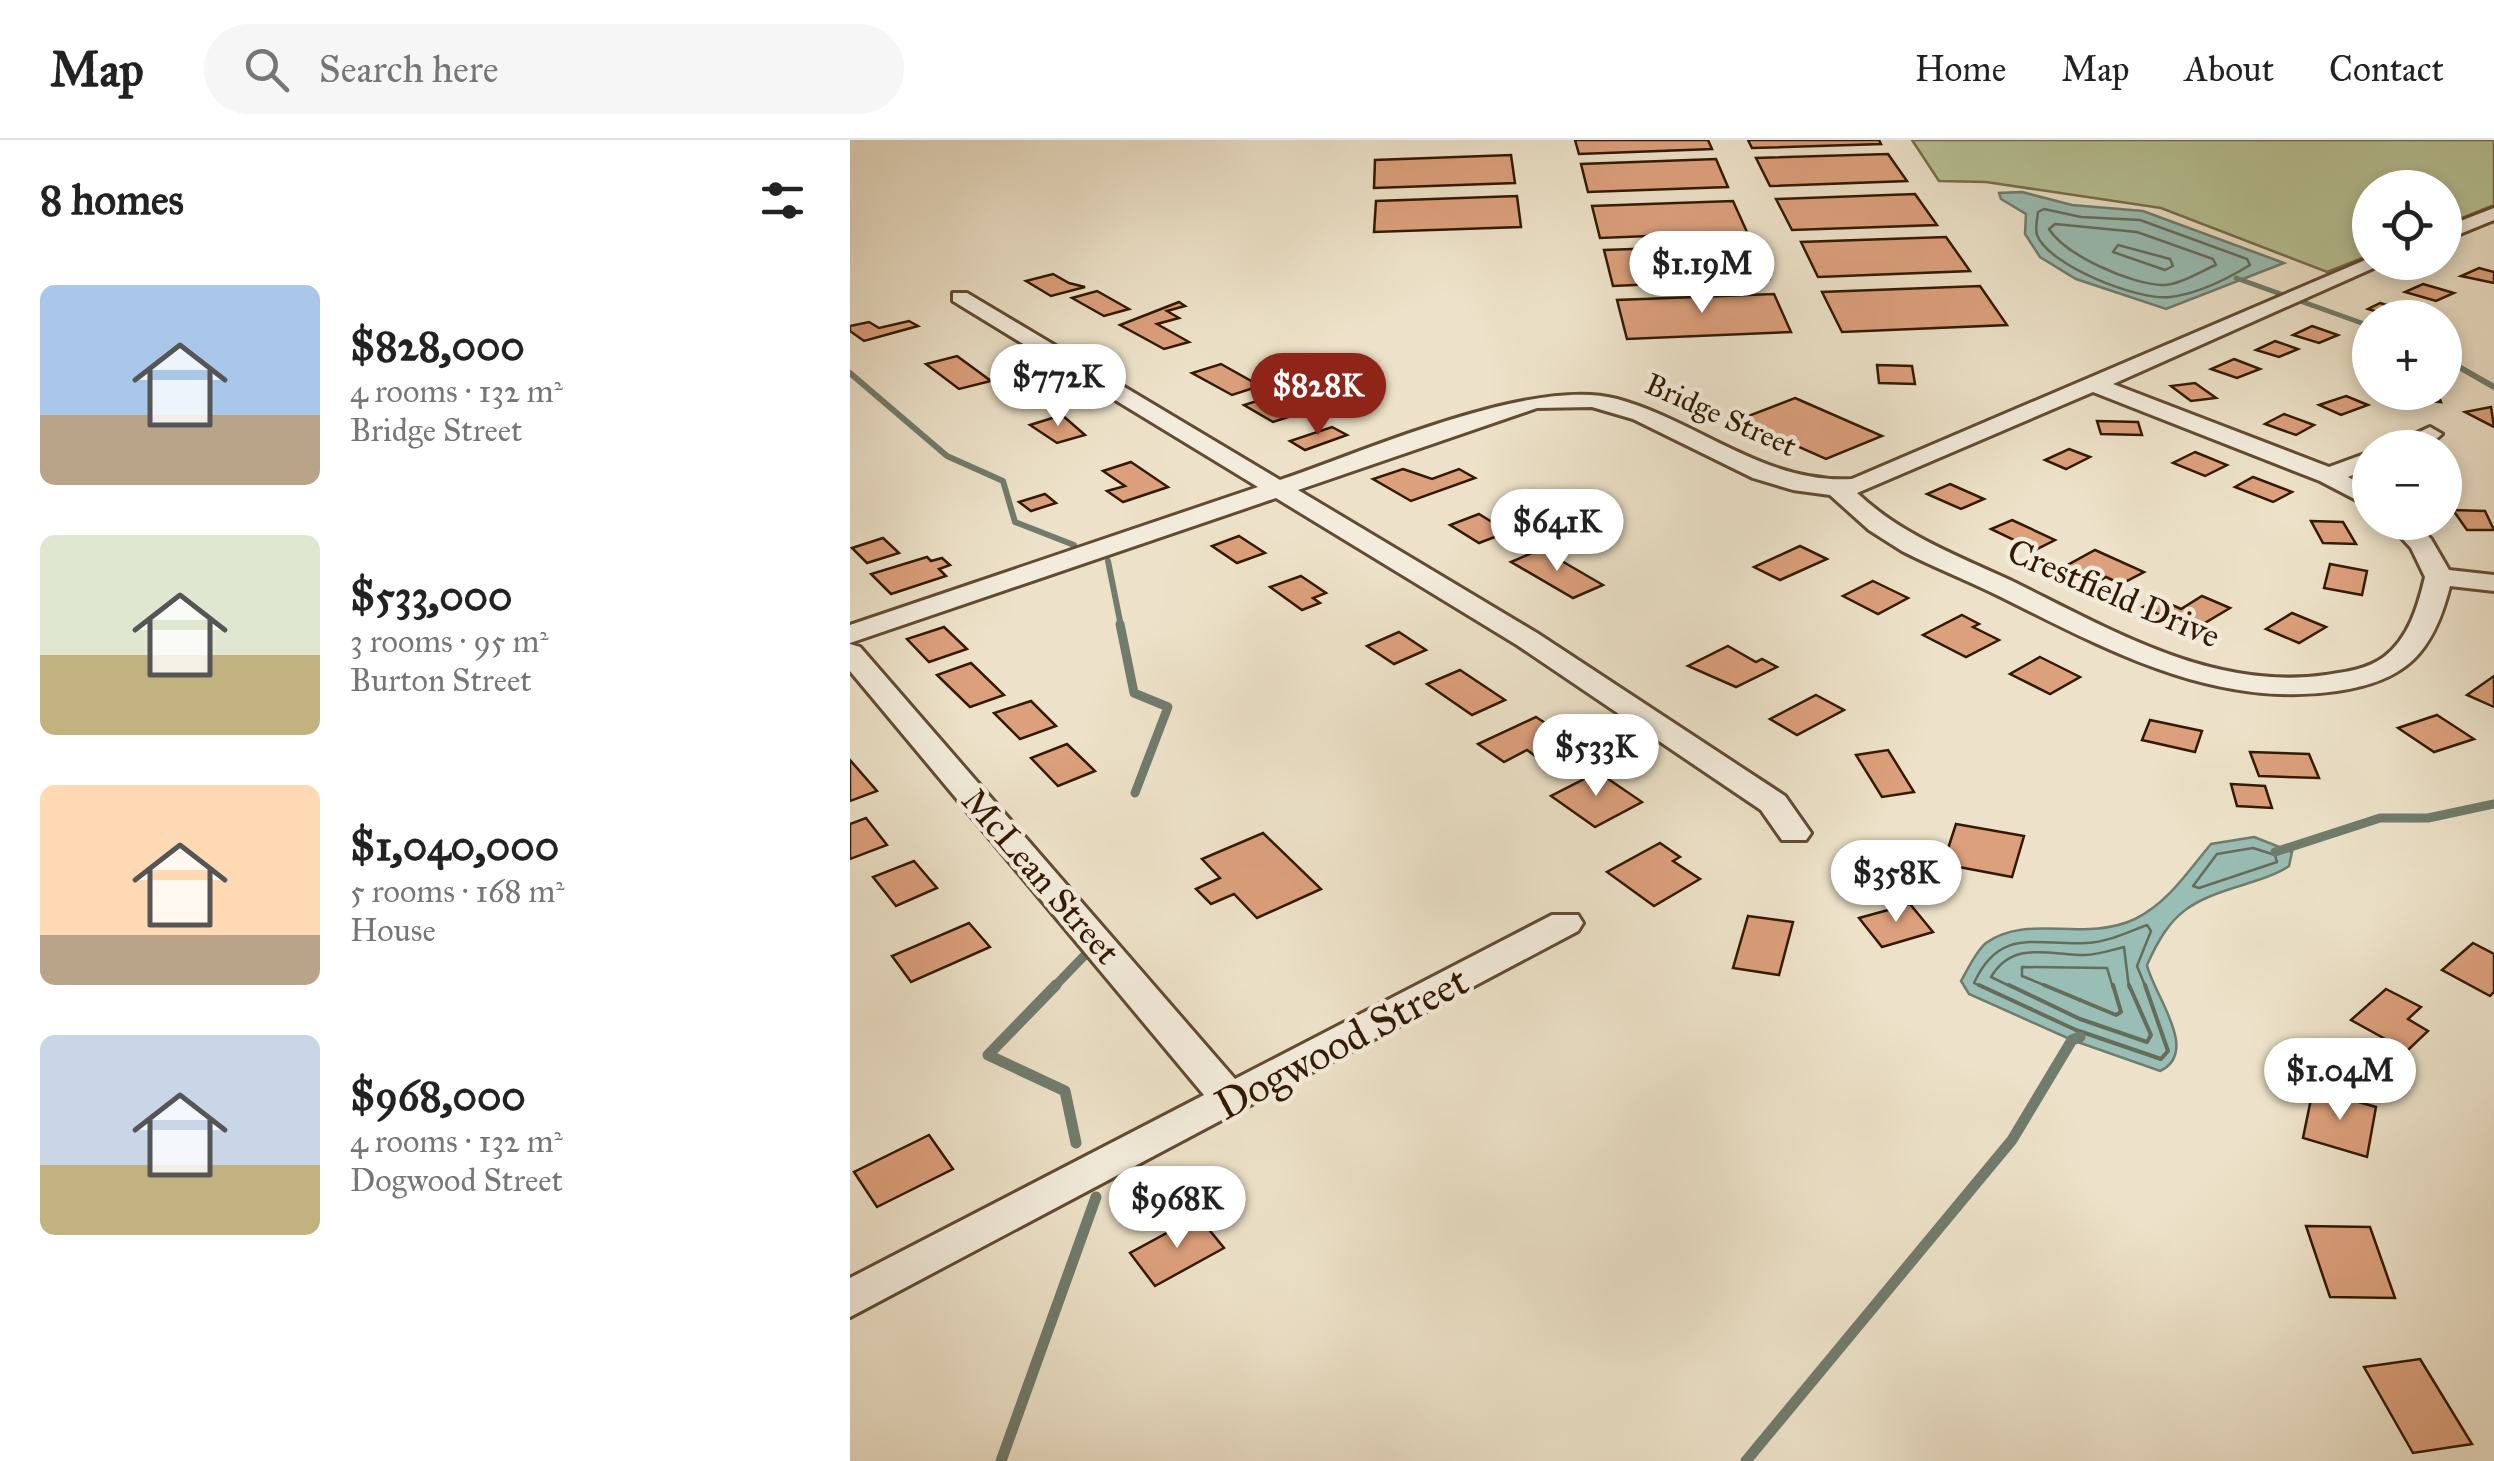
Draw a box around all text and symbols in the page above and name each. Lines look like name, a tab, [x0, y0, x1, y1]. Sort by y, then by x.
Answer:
search box	[204, 24, 904, 114]
text: Map	[50, 40, 144, 99]
icon: search	[239, 42, 294, 97]
text: Search here	[319, 46, 499, 92]
text: Home	[1915, 48, 2006, 91]
text: Map	[2061, 48, 2130, 91]
text: About	[2185, 48, 2274, 91]
text: Contact	[2329, 48, 2444, 91]
map controls	[2352, 170, 2462, 540]
button: locate	[2352, 170, 2462, 280]
icon: filters	[755, 173, 810, 228]
text: 8 homes	[40, 174, 184, 226]
pin: $1.19M	[1621, 231, 1783, 316]
text: $1.19M	[1651, 244, 1753, 283]
button: +	[2352, 300, 2462, 410]
text: $828,000	[350, 320, 525, 372]
icon: home	[120, 325, 240, 445]
pin: $772K	[988, 344, 1128, 429]
pin: $828K	[1248, 353, 1388, 438]
text: $772K	[1012, 357, 1104, 396]
text: $828K	[1272, 366, 1364, 405]
street label: Bridge Street	[1640, 366, 1802, 464]
text: 4 rooms · 132 m²	[350, 372, 563, 411]
text: Bridge Street	[350, 411, 522, 450]
button: −	[2352, 430, 2462, 540]
pin: $641K	[1487, 489, 1627, 574]
text: $641K	[1513, 502, 1601, 541]
street label: Crestfield Drive	[2001, 529, 2227, 658]
text: $533,000	[350, 570, 513, 622]
icon: home	[120, 575, 240, 695]
text: 3 rooms · 95 m²	[350, 622, 549, 661]
text: Burton Street	[350, 661, 532, 700]
pin: $533K	[1526, 714, 1666, 799]
text: $533K	[1555, 727, 1637, 766]
street label: McLean Street	[953, 780, 1129, 973]
text: $1,040,000	[350, 820, 559, 872]
icon: home	[120, 825, 240, 945]
pin: $358K	[1826, 840, 1966, 925]
text: $358K	[1853, 853, 1939, 892]
text: 5 rooms · 168 m²	[350, 872, 565, 911]
text: House	[350, 911, 436, 950]
street label: Dogwood Street	[1206, 954, 1477, 1131]
pin: $1.04M	[2259, 1038, 2421, 1123]
text: $1.04M	[2286, 1051, 2394, 1090]
text: $968,000	[350, 1070, 526, 1122]
icon: home	[120, 1075, 240, 1195]
text: 4 rooms · 132 m²	[350, 1122, 563, 1161]
text: Dogwood Street	[350, 1161, 563, 1200]
pin: $968K	[1107, 1166, 1247, 1251]
text: $968K	[1131, 1179, 1223, 1218]

